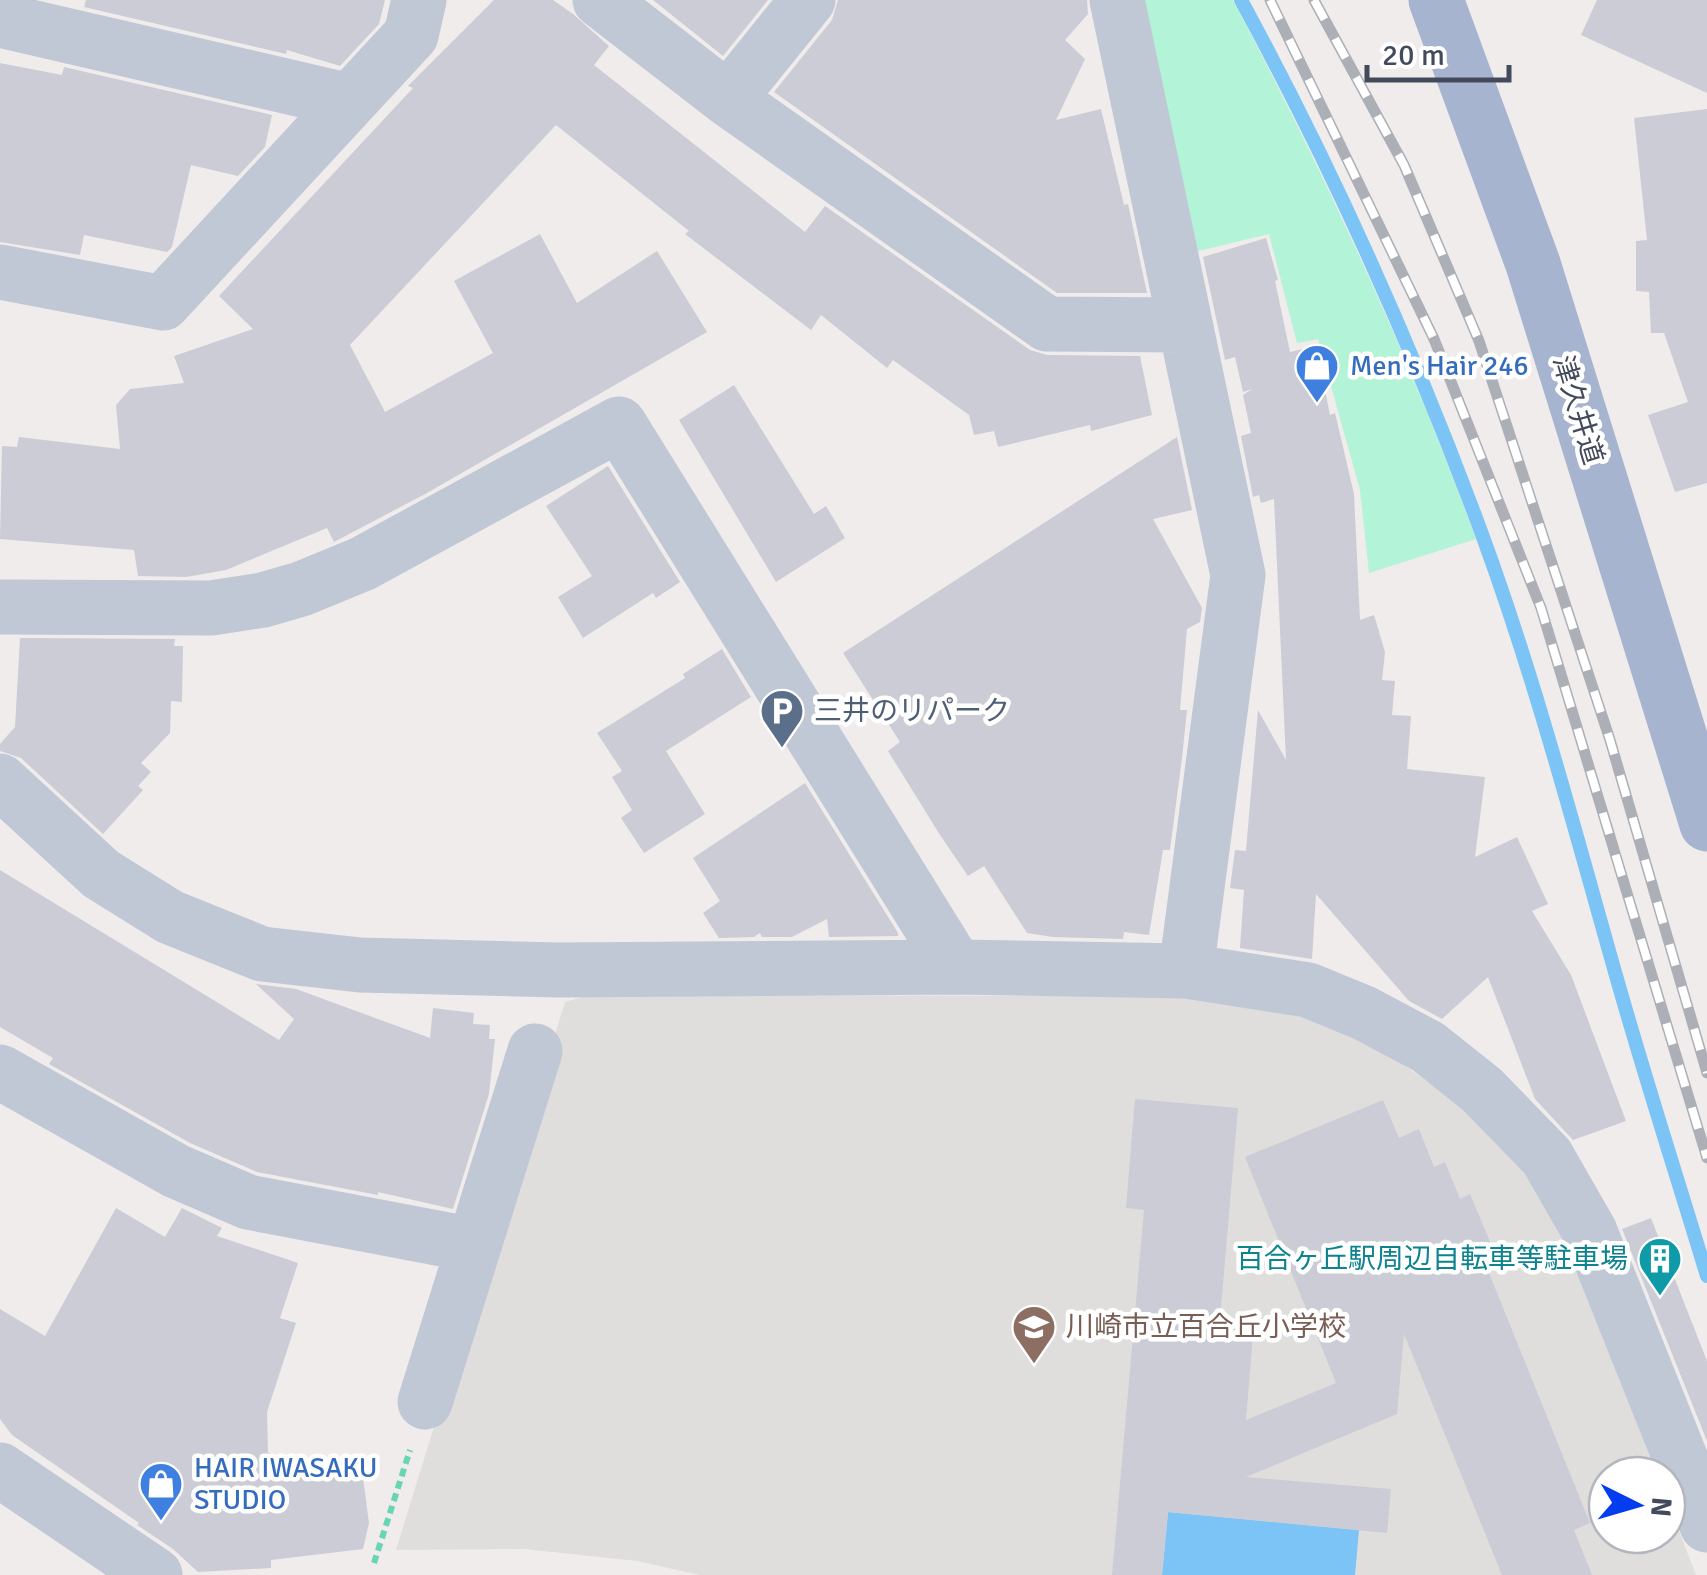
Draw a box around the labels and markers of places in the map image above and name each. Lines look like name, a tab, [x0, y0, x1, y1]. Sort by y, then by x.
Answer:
shop icon: Men's Hair 246	[1294, 343, 1340, 404]
place label: Men's Hair 246	[1350, 349, 1529, 383]
parking icon: 三井のリパーク	[759, 688, 805, 749]
place label: 三井のリパーク	[814, 694, 1010, 728]
building icon: 百合ヶ丘駅周辺自転車等駐車場	[1637, 1236, 1683, 1297]
place label: 百合ヶ丘駅周辺自転車等駐車場	[1236, 1242, 1628, 1276]
school or university icon: 川崎市立百合丘小学校	[1011, 1304, 1057, 1365]
place label: 川崎市立百合丘小学校	[1066, 1310, 1346, 1344]
place label: HAIR IWASAKU STUDIO	[194, 1451, 378, 1517]
shop icon: HAIR IWASAKU STUDIO	[138, 1461, 184, 1522]

